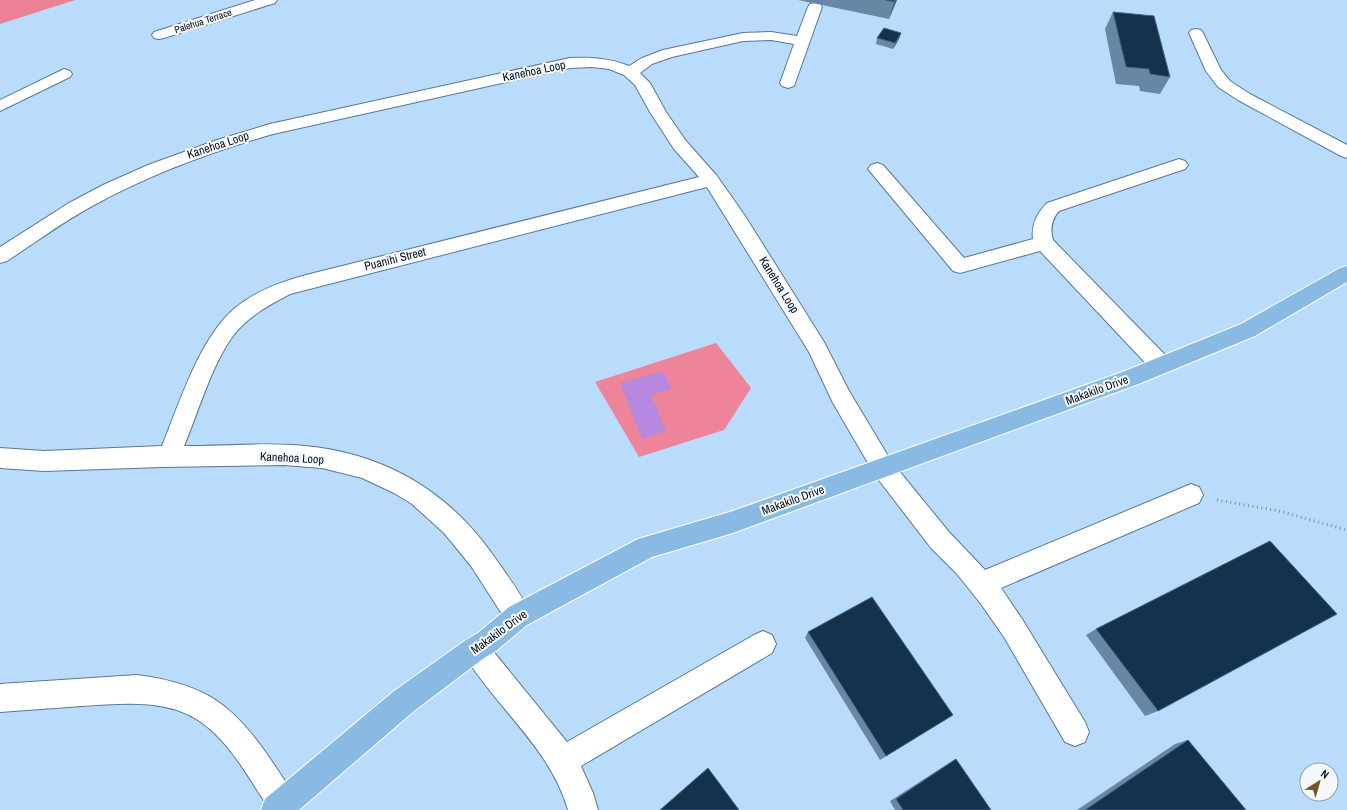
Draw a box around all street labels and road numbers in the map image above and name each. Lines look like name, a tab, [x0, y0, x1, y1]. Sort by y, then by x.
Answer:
street label: Palehua Terrace	[173, 5, 234, 36]
street label: Kanehoa Loop	[501, 57, 567, 85]
street label: Kanehoa Loop	[185, 127, 251, 163]
street label: Puanihi Street	[363, 244, 428, 274]
street label: Kanehoa Loop	[755, 254, 803, 316]
street label: Makakilo Drive	[1063, 371, 1131, 409]
street label: Kanehoa Loop	[260, 448, 324, 468]
street label: Makakilo Drive	[759, 481, 827, 519]
street label: Makakilo Drive	[468, 606, 530, 658]

